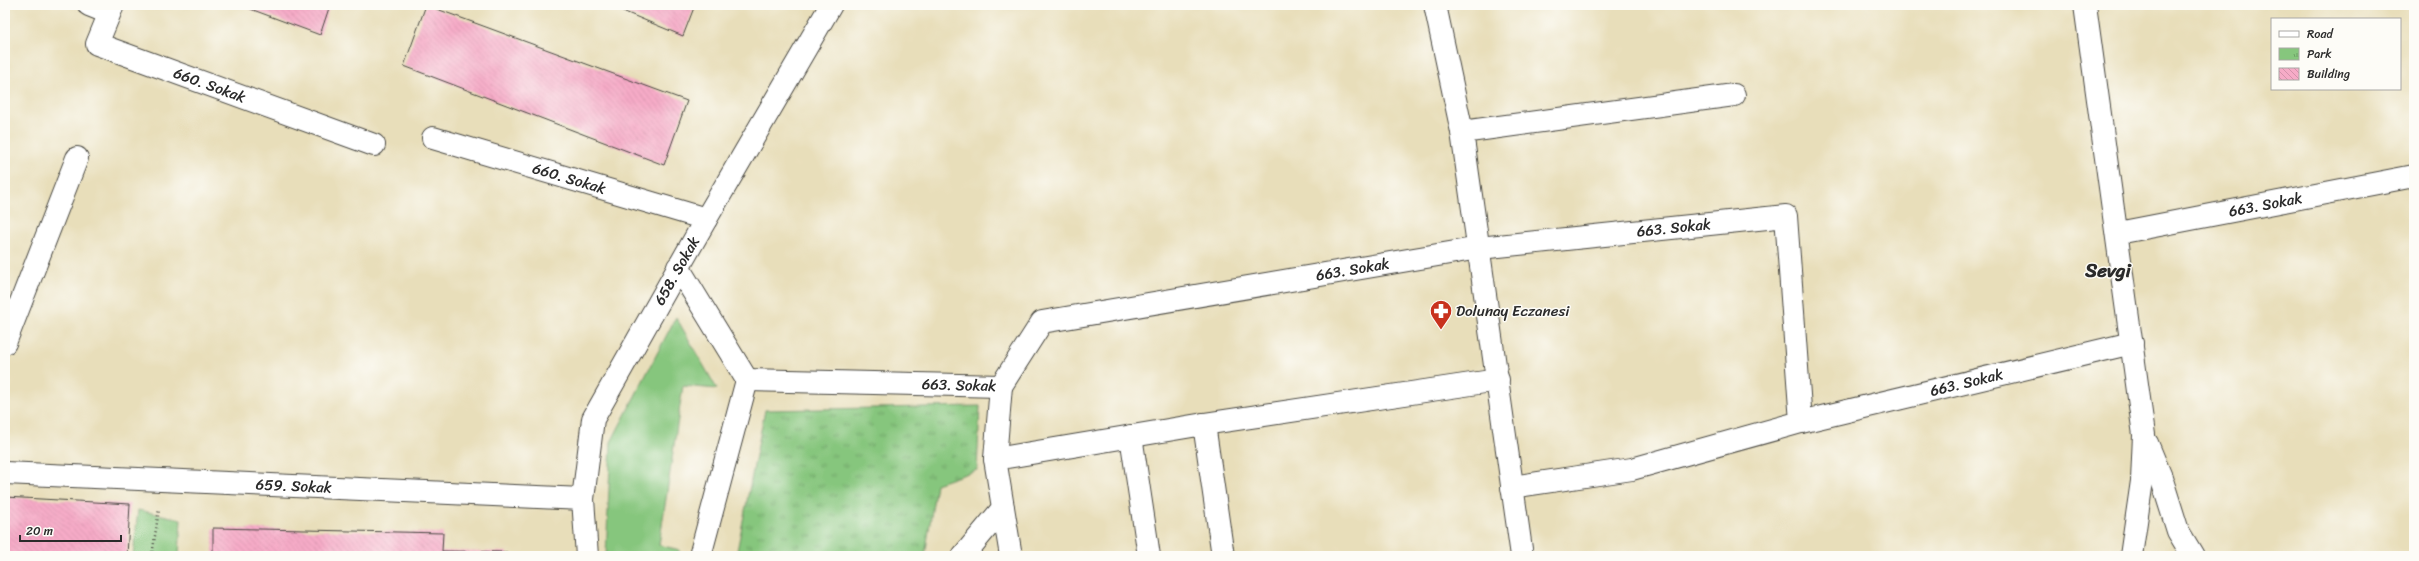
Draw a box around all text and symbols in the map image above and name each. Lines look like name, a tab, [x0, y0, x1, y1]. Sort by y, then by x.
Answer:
legend	[2271, 18, 2401, 90]
text: Road	[2307, 23, 2334, 45]
text: Park	[2307, 43, 2332, 65]
street label: 660. Sokak	[170, 60, 250, 110]
text: Building	[2307, 63, 2350, 85]
street label: 660. Sokak	[529, 155, 609, 202]
street label: 663. Sokak	[2226, 185, 2304, 224]
street label: 663. Sokak	[1635, 211, 1712, 244]
street label: 658. Sokak	[647, 231, 707, 310]
street label: 663. Sokak	[1314, 250, 1391, 288]
district label: Sevgi	[2084, 254, 2132, 287]
pharmacy icon: Dolunay Eczanesi	[1428, 298, 1454, 331]
place label: Dolunay Eczanesi	[1456, 298, 1570, 324]
street label: 663. Sokak	[1927, 361, 2006, 404]
street label: 663. Sokak	[922, 371, 996, 399]
street label: 659. Sokak	[255, 471, 332, 501]
scale bar	[20, 517, 121, 543]
text: 20 m	[26, 520, 53, 542]

